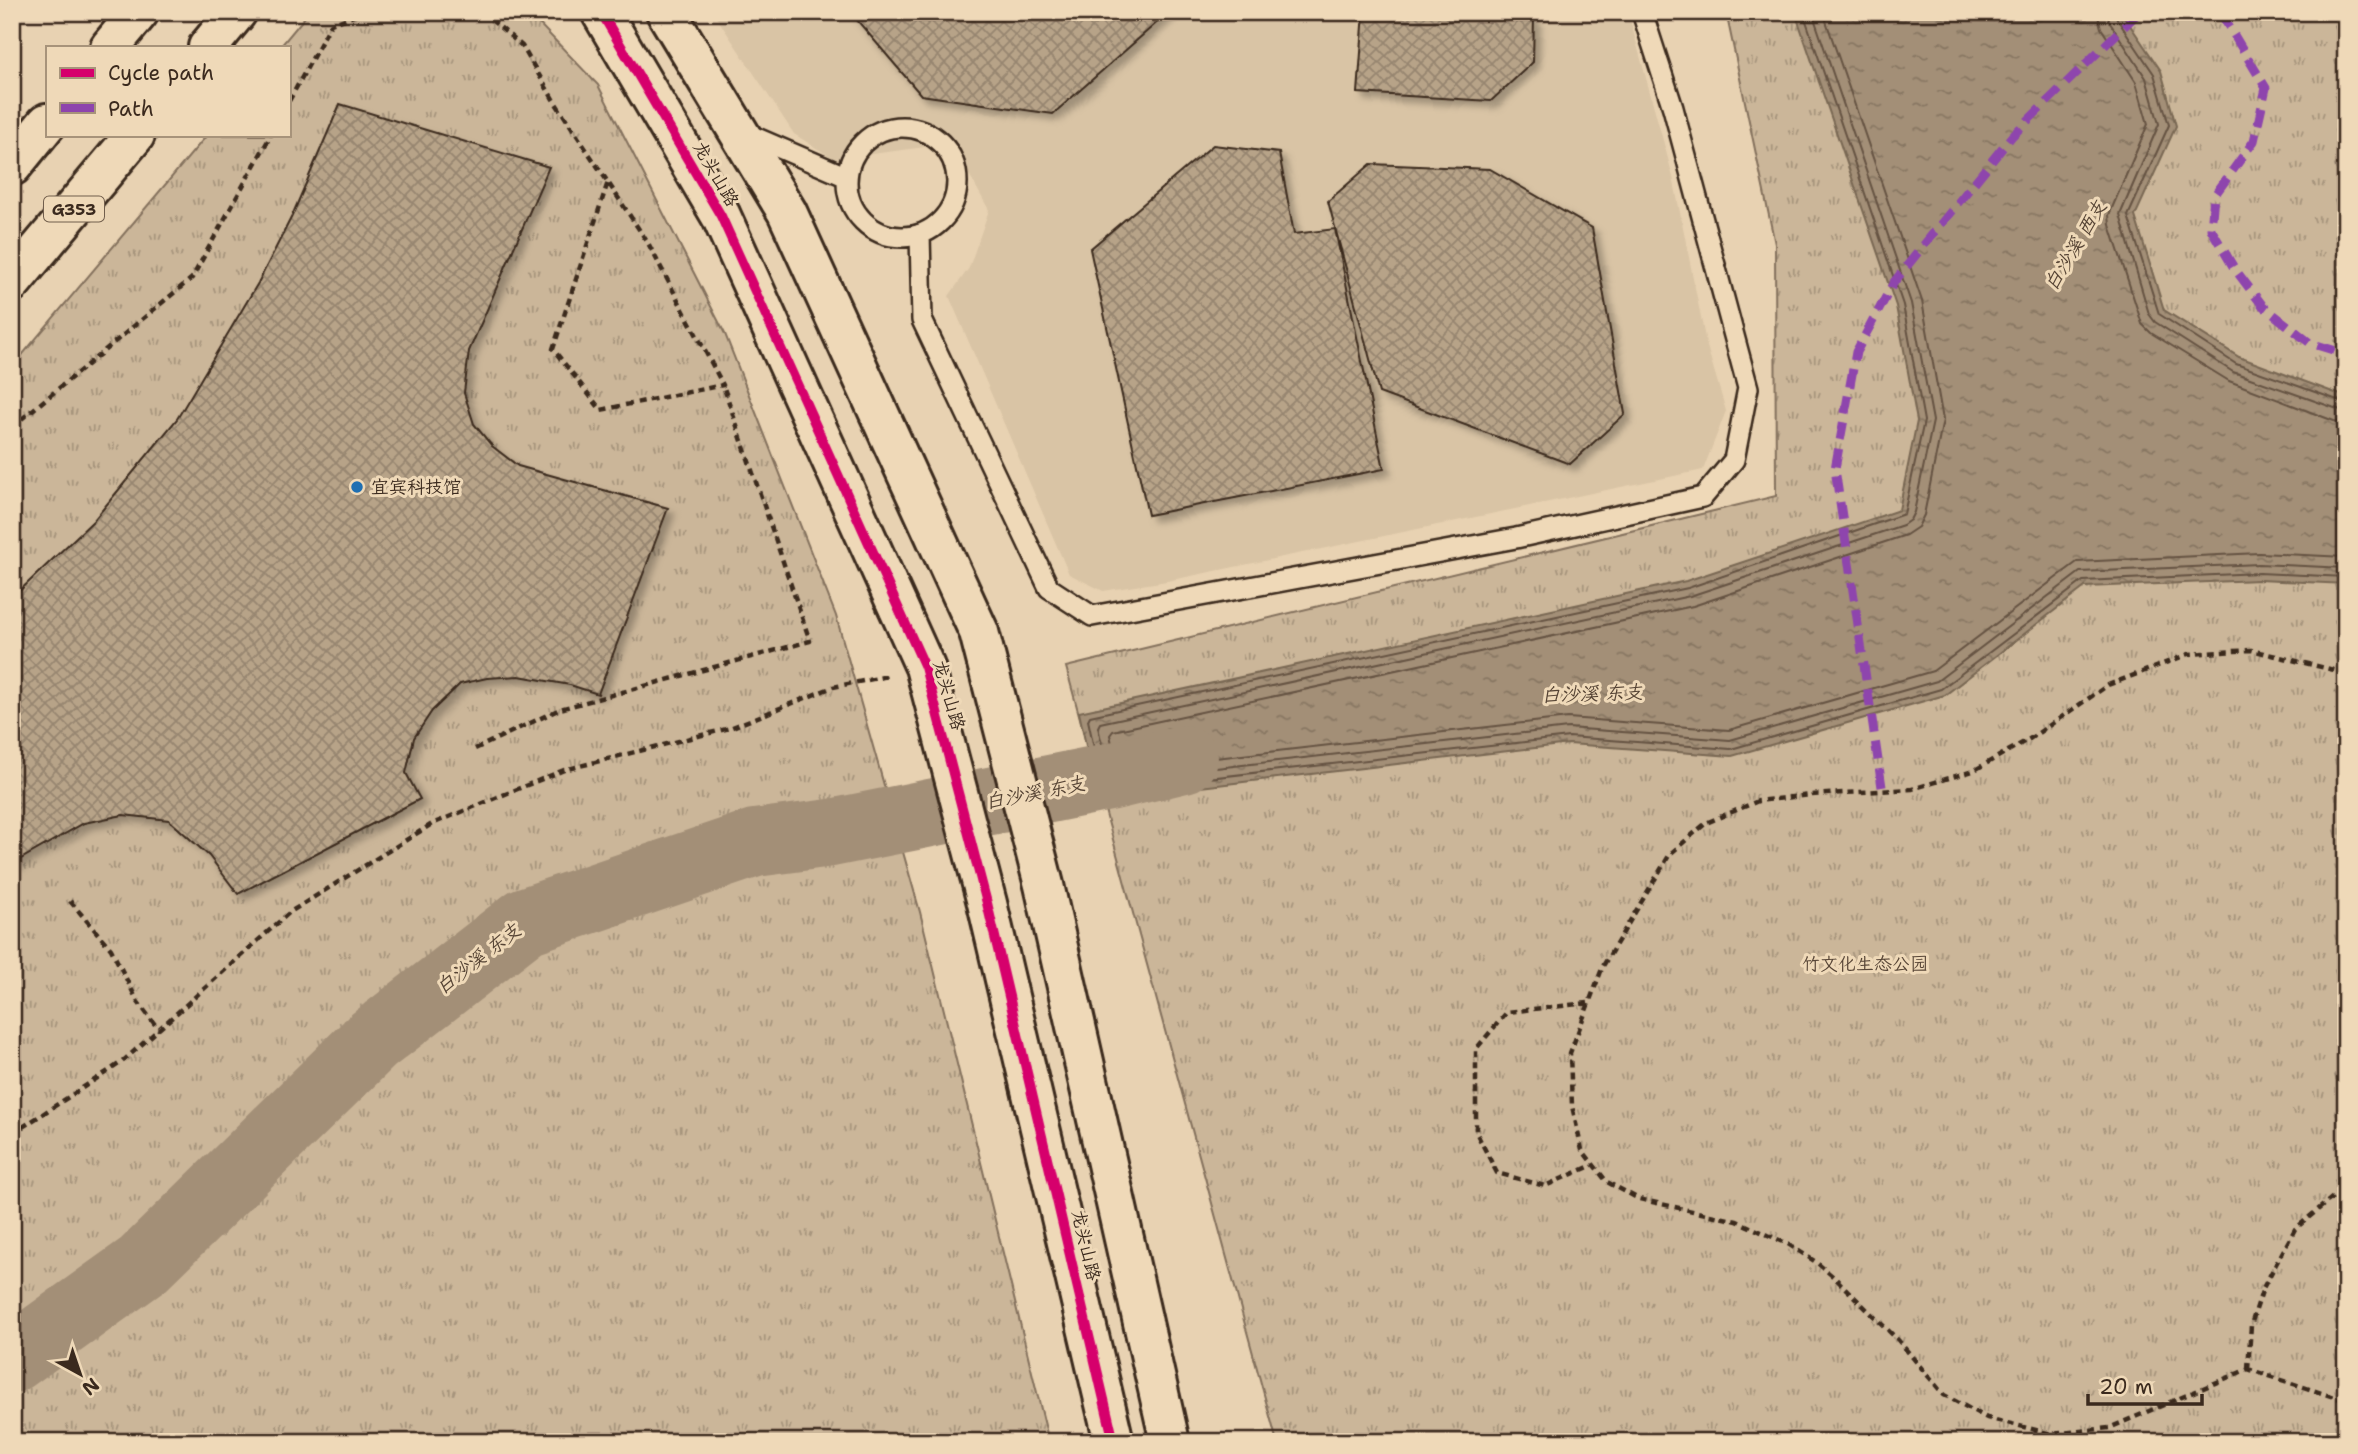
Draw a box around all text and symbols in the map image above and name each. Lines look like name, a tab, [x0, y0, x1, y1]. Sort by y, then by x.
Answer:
legend	[46, 46, 290, 136]
text: Cycle path	[108, 59, 214, 87]
text: Path	[108, 95, 154, 123]
street label: 龙头山路	[688, 137, 744, 211]
water label: 白沙溪 西支	[2039, 195, 2112, 295]
road number: G353	[44, 196, 104, 222]
place label: 宜宾科技馆	[371, 475, 461, 499]
marker: 宜宾科技馆	[349, 479, 365, 495]
street label: 龙头山路	[928, 657, 970, 733]
water label: 白沙溪 东支	[1541, 679, 1643, 708]
water label: 白沙溪 东支	[983, 771, 1087, 814]
water label: 白沙溪 东支	[431, 917, 526, 999]
park label: 竹文化生态公园	[1802, 952, 1928, 976]
street label: 龙头山路	[1066, 1207, 1106, 1283]
north arrow	[46, 1338, 116, 1408]
scale bar	[2088, 1363, 2202, 1407]
text: N	[77, 1372, 104, 1401]
text: 20 m	[2099, 1373, 2153, 1401]

